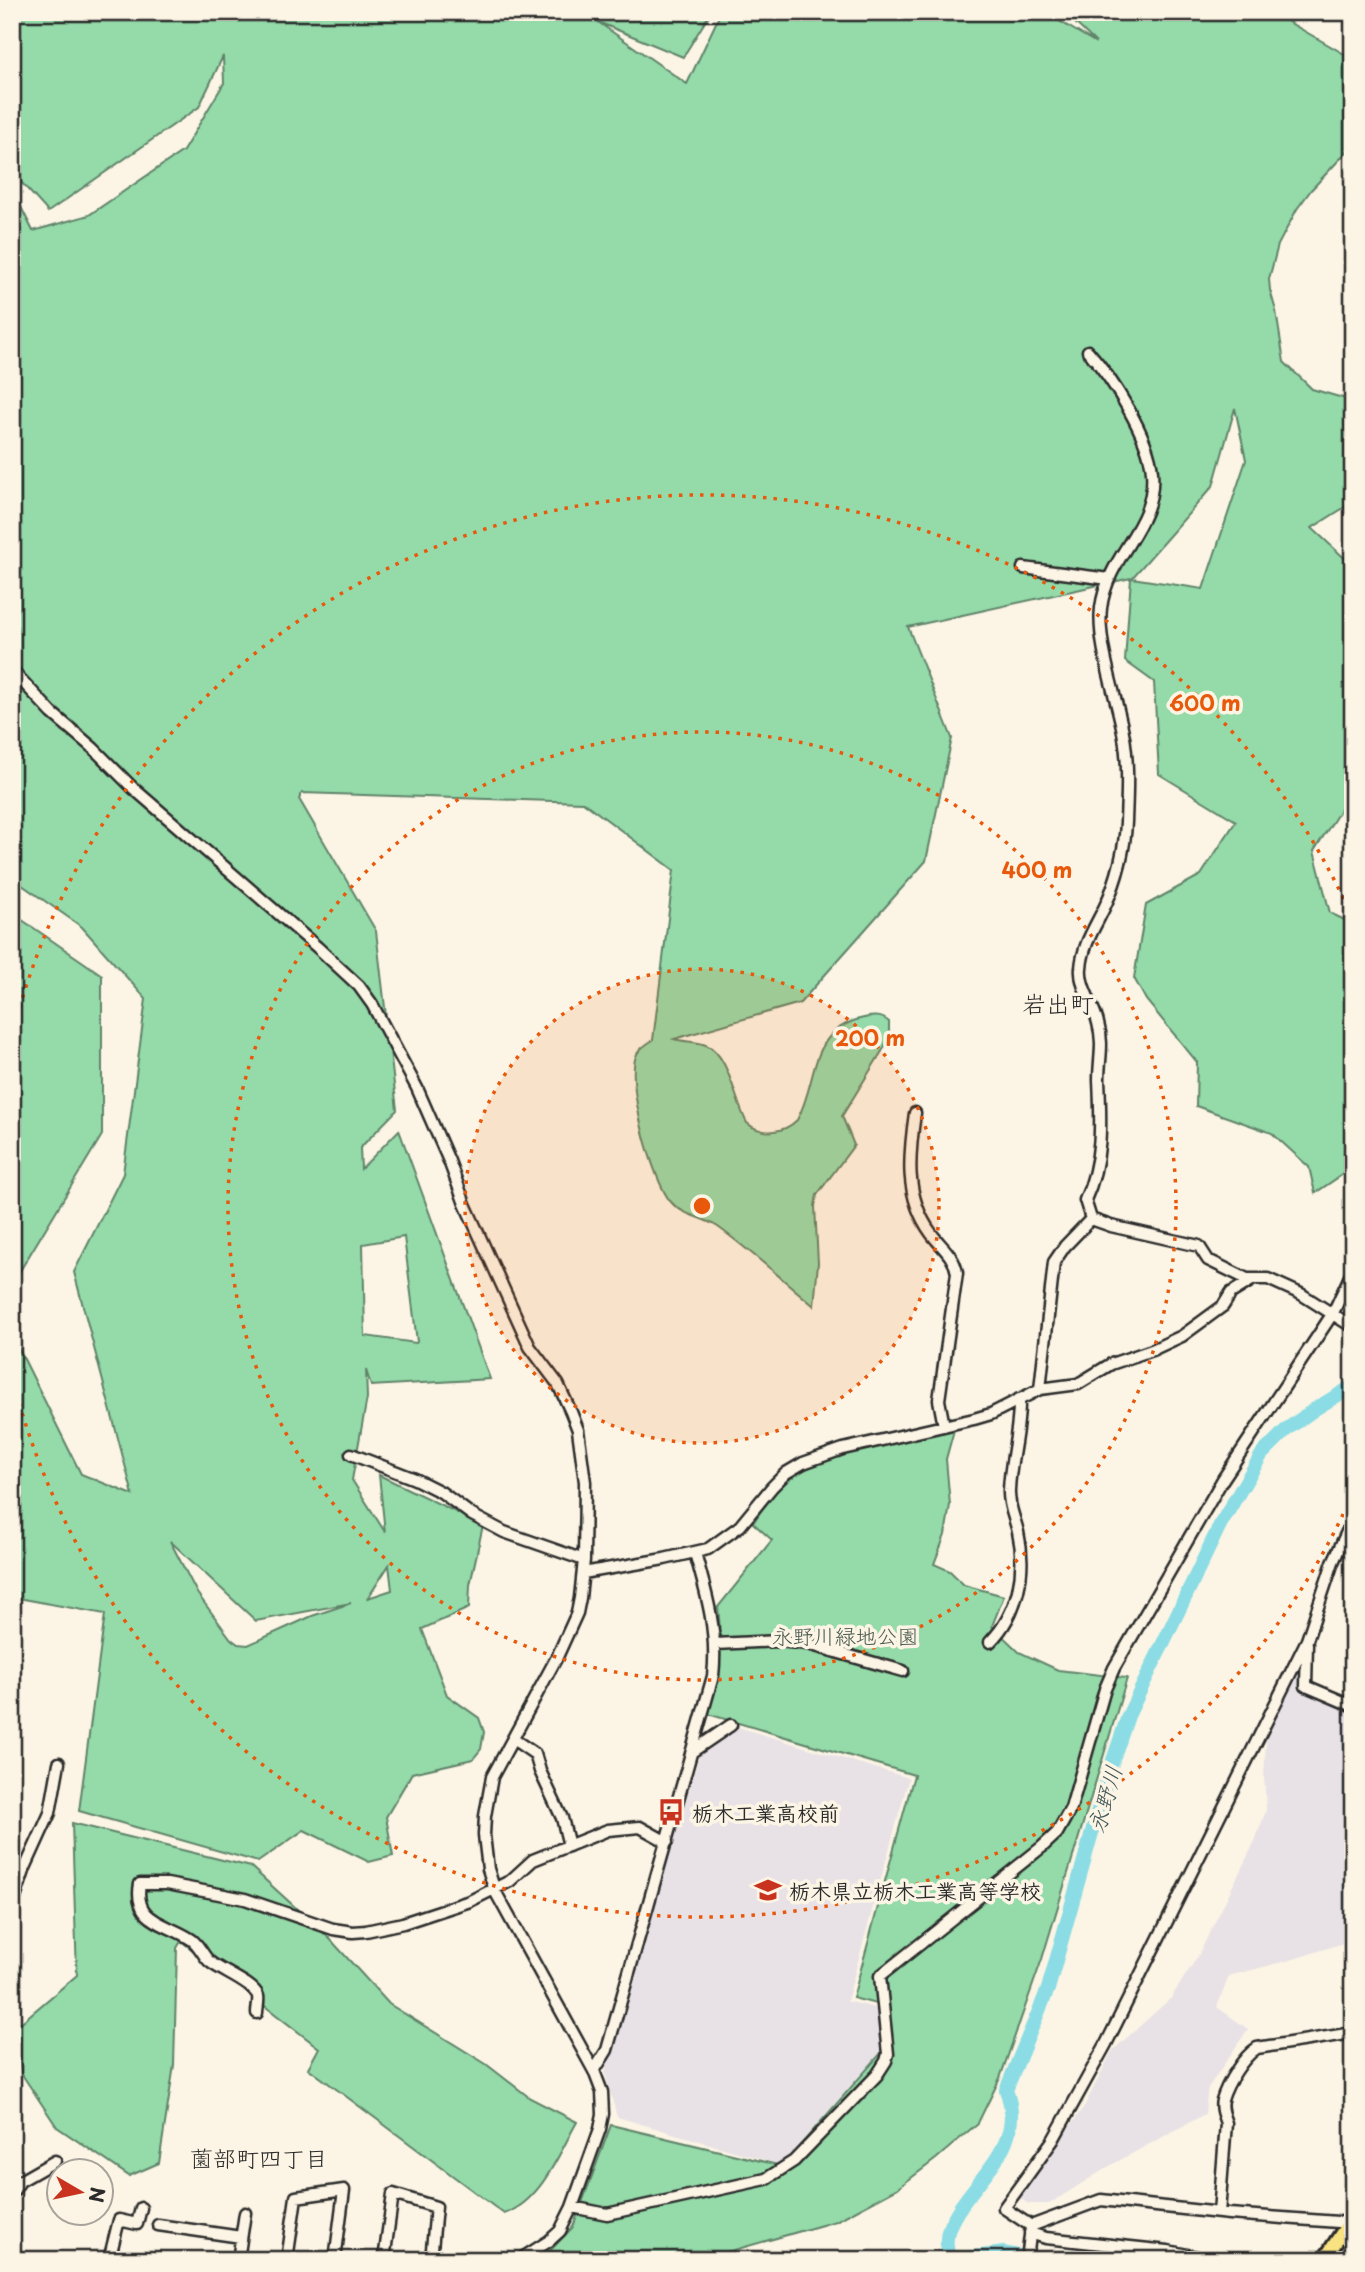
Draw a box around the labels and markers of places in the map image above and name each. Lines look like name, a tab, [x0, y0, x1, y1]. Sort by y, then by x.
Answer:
centre of rings	[690, 1194, 714, 1218]
place label: 栃木工業高校前	[692, 1796, 839, 1828]
bus stop icon: 栃木工業高校前	[656, 1797, 686, 1827]
place label: 栃木県立栃木工業高等学校	[789, 1874, 1041, 1906]
school or university icon: 栃木県立栃木工業高等学校	[753, 1875, 783, 1905]

